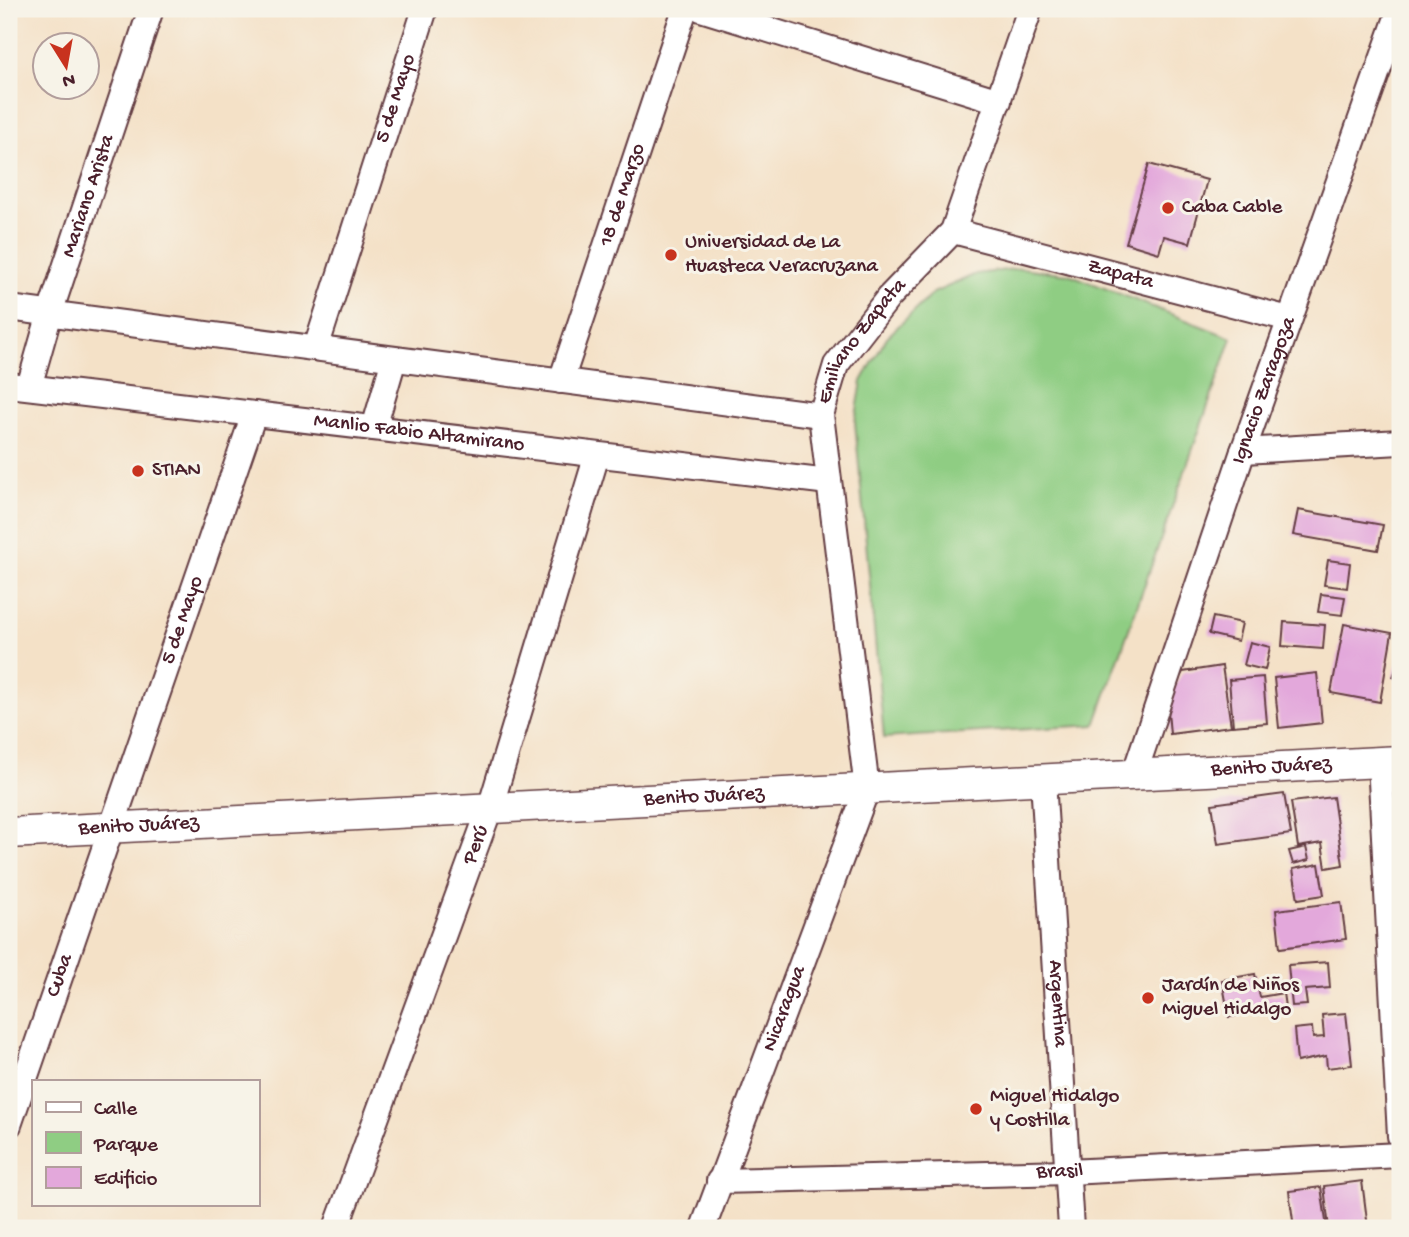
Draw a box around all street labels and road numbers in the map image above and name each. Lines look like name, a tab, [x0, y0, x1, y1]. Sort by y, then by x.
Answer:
street label: 5 de Mayo	[370, 51, 422, 146]
street label: Mariano Arista	[57, 130, 121, 261]
street label: 18 de Marzo	[594, 140, 652, 251]
street label: Zapata	[1085, 254, 1157, 296]
street label: Emiliano Zapata	[813, 273, 913, 407]
street label: Ignacio Zaragoza	[1227, 312, 1303, 467]
street label: Manlio Fabio Altamirano	[312, 409, 526, 458]
street label: 5 de Mayo	[156, 573, 210, 668]
street label: Benito Juárez	[1209, 752, 1333, 783]
street label: Benito Juárez	[642, 781, 766, 813]
street label: Benito Juárez	[77, 811, 201, 842]
street label: Perú	[458, 822, 495, 869]
street label: Cuba	[41, 949, 80, 1000]
street label: Argentina	[1042, 959, 1072, 1049]
street label: Nicaragua	[757, 961, 813, 1055]
street label: Brasil	[1035, 1159, 1084, 1185]

